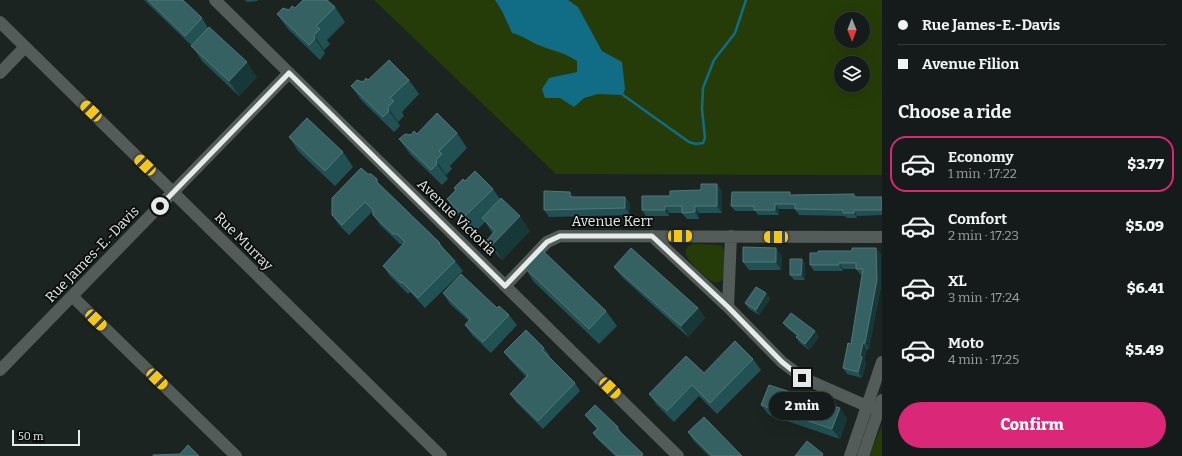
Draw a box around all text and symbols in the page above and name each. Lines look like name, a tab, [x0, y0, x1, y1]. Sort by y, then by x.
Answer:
north arrow	[834, 12, 870, 48]
map controls	[834, 12, 870, 92]
text: Rue James-E.-Davis	[922, 16, 1060, 34]
text: Avenue Filion	[922, 55, 1019, 73]
button: layers	[834, 56, 870, 92]
car	[78, 98, 104, 124]
text: Choose a ride	[898, 101, 1011, 123]
icon: car	[900, 146, 936, 182]
text: Economy	[948, 148, 1014, 166]
car	[132, 152, 158, 178]
text: $3.77	[1127, 155, 1164, 173]
text: 1 min · 17:22	[948, 166, 1017, 181]
street label: Avenue Victoria	[414, 176, 500, 259]
route start	[151, 197, 169, 215]
street label: Rue James-E.-Davis	[42, 203, 143, 306]
icon: car	[900, 208, 936, 244]
street label: Rue Murray	[211, 209, 277, 275]
text: Comfort	[948, 210, 1007, 228]
street label: Avenue Kerr	[571, 213, 653, 230]
text: $5.09	[1125, 217, 1164, 235]
text: 2 min · 17:23	[948, 228, 1019, 243]
car	[668, 230, 692, 242]
car	[764, 231, 788, 243]
icon: car	[900, 270, 936, 306]
text: XL	[948, 272, 967, 290]
text: $6.41	[1127, 279, 1164, 297]
text: 3 min · 17:24	[948, 290, 1020, 305]
car	[83, 307, 109, 333]
icon: car	[900, 332, 936, 368]
text: Moto	[948, 334, 984, 352]
text: $5.49	[1125, 341, 1164, 359]
text: 4 min · 17:25	[948, 352, 1019, 367]
car	[144, 366, 170, 392]
route end	[793, 369, 811, 387]
car	[597, 375, 623, 401]
callout: 2 min	[769, 392, 835, 420]
text: 2 min	[785, 398, 819, 413]
button: Confirm	[898, 402, 1166, 448]
scale bar	[12, 428, 80, 447]
text: 50 m	[18, 430, 44, 443]

